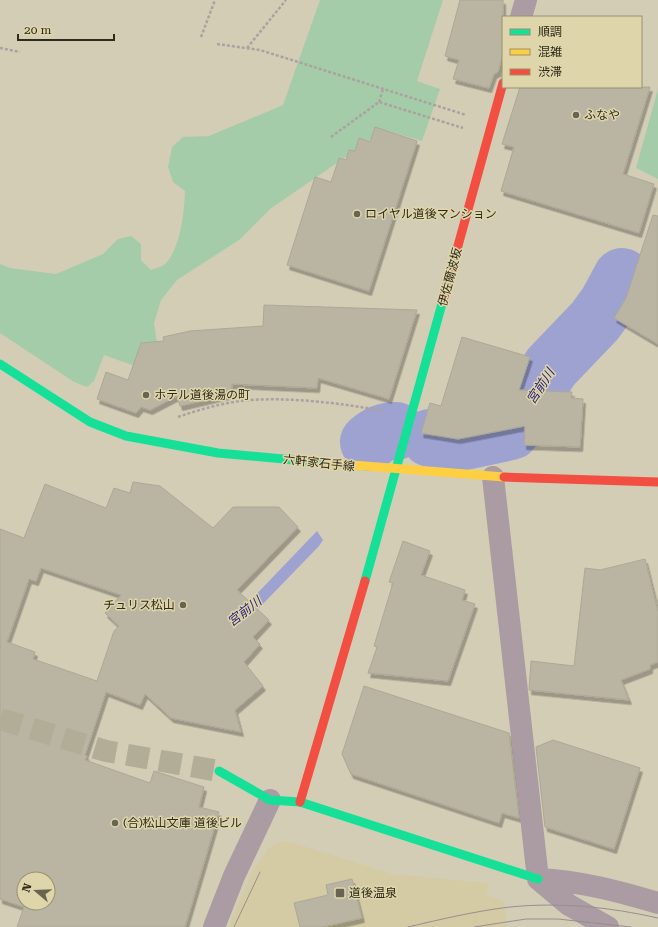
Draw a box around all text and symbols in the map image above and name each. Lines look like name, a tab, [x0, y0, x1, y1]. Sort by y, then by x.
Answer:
scale bar	[18, 16, 114, 42]
legend	[502, 16, 642, 88]
text: 20 m	[24, 23, 51, 37]
text: 順調	[538, 25, 562, 39]
text: 混雑	[538, 45, 562, 59]
text: 渋滞	[538, 65, 562, 79]
place label: ふなや	[584, 108, 620, 122]
marker: ふなや	[571, 110, 581, 120]
place label: ロイヤル道後マンション	[365, 207, 497, 221]
marker: ロイヤル道後マンション	[352, 209, 362, 219]
street label: 伊佐爾波坂	[435, 246, 465, 308]
water label: 宮前川	[524, 364, 558, 407]
place label: ホテル道後湯の町	[154, 388, 250, 402]
marker: ホテル道後湯の町	[141, 390, 151, 400]
street label: 六軒家石手線	[282, 452, 356, 474]
water label: 宮前川	[224, 592, 266, 629]
place label: チュリス松山	[103, 598, 175, 612]
marker: チュリス松山	[178, 600, 188, 610]
place label: (合)松山文庫 道後ビル	[123, 816, 242, 830]
marker: (合)松山文庫 道後ビル	[110, 818, 120, 828]
north arrow	[16, 871, 56, 911]
text: N	[19, 881, 35, 894]
place label: 道後温泉	[349, 886, 397, 900]
marker: 道後温泉	[334, 887, 346, 899]

